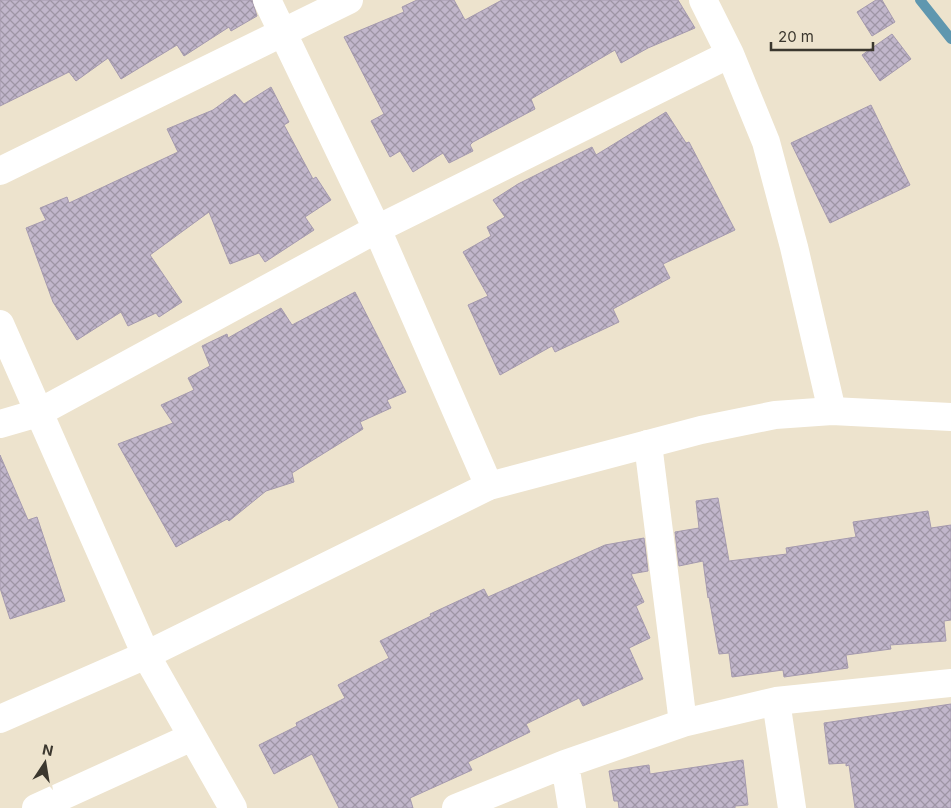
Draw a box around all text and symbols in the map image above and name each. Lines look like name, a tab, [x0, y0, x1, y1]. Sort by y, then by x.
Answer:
scale bar	[771, 20, 874, 52]
text: 20 m	[778, 27, 814, 46]
north arrow	[20, 738, 70, 788]
text: N	[41, 740, 55, 759]

